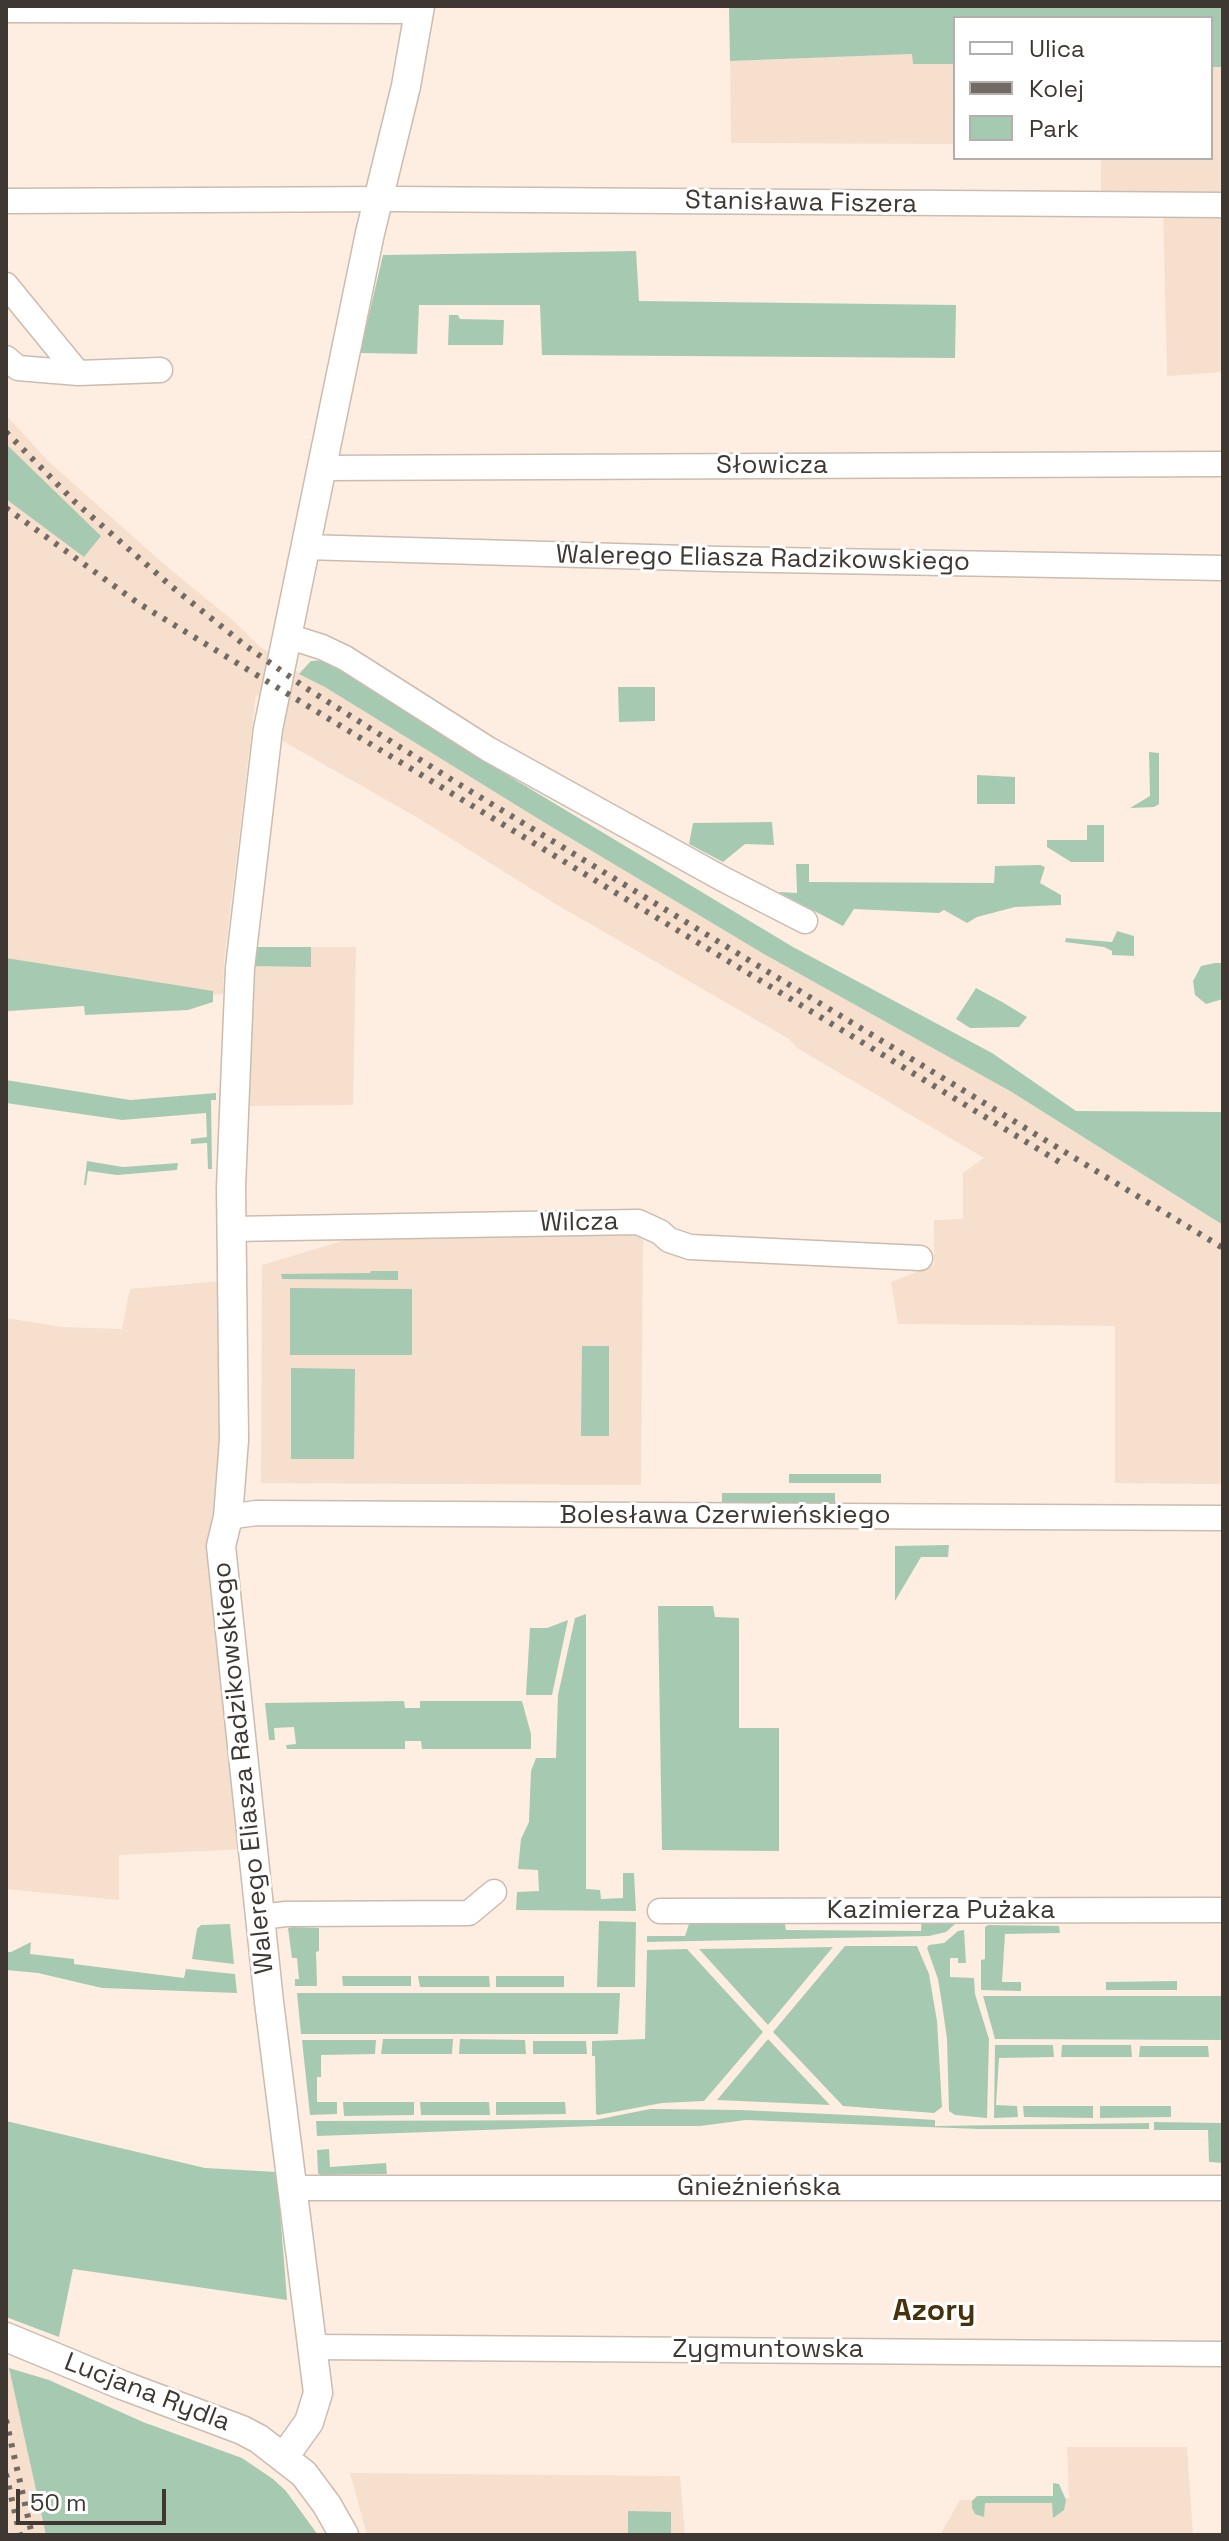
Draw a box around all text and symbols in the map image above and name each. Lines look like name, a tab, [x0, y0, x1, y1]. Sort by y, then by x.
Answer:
legend	[953, 16, 1213, 160]
text: Ulica	[1029, 33, 1085, 64]
text: Kolej	[1029, 73, 1084, 104]
text: Park	[1029, 113, 1079, 144]
street label: Stanisława Fiszera	[685, 185, 917, 221]
street label: Słowicza	[716, 450, 828, 482]
street label: Walerego Eliasza Radzikowskiego	[556, 540, 970, 578]
street label: Wilcza	[539, 1207, 619, 1239]
street label: Bolesława Czerwieńskiego	[560, 1500, 890, 1532]
street label: Walerego Eliasza Radzikowskiego	[207, 1560, 281, 1976]
street label: Kazimierza Pużaka	[827, 1895, 1055, 1927]
street label: Gnieźnieńska	[677, 2172, 841, 2204]
district label: Azory	[892, 2294, 976, 2330]
street label: Zygmuntowska	[672, 2334, 864, 2366]
street label: Lucjana Rydla	[60, 2347, 234, 2439]
scale bar	[20, 2473, 170, 2523]
text: 50 m	[30, 2487, 87, 2518]

